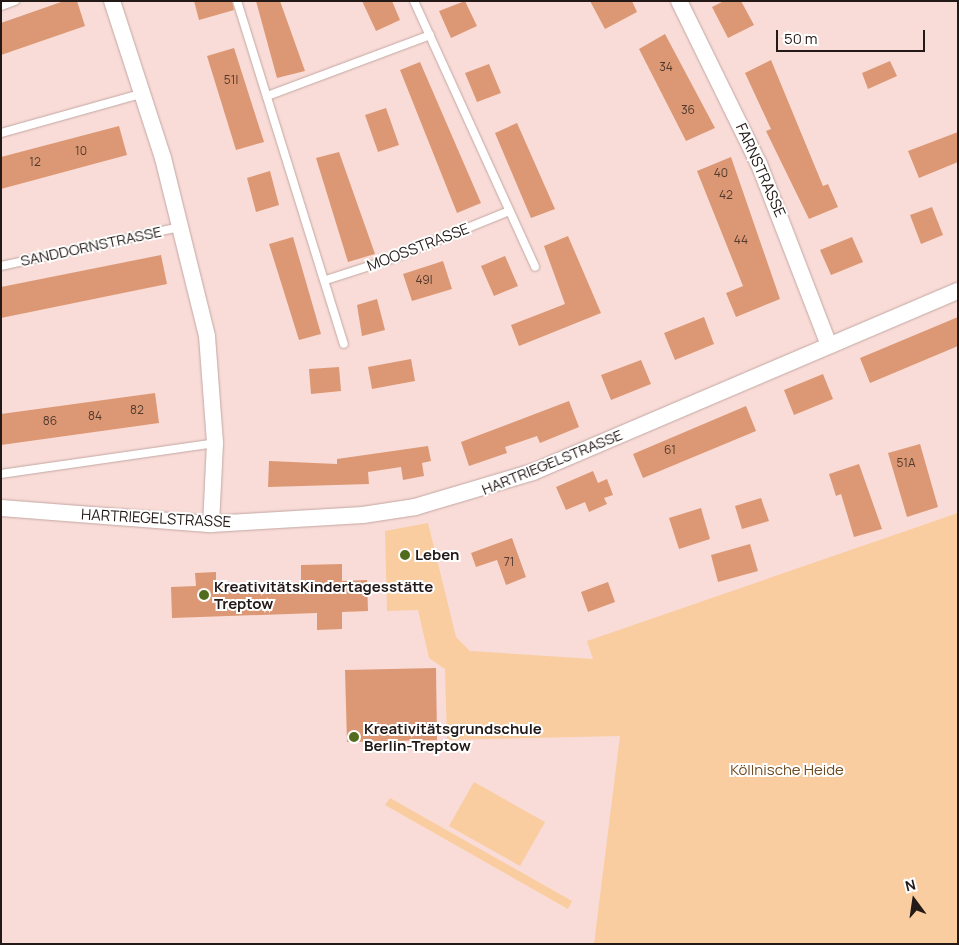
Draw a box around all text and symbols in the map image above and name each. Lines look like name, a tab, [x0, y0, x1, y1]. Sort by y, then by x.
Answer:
scale bar	[779, 20, 928, 52]
text: 50 m	[784, 28, 818, 49]
house number: 34	[659, 60, 673, 74]
house number: 51I	[224, 73, 238, 87]
house number: 36	[681, 103, 695, 117]
street label: FARNSTRASSE	[732, 120, 790, 220]
house number: 10	[75, 144, 87, 158]
house number: 12	[29, 155, 41, 169]
house number: 40	[714, 166, 728, 180]
house number: 42	[719, 188, 733, 202]
street label: MOOSSTRASSE	[364, 219, 472, 275]
street label: SANDDORNSTRASSE	[19, 222, 163, 270]
house number: 44	[734, 233, 748, 247]
house number: 49I	[415, 273, 433, 287]
house number: 82	[130, 403, 144, 417]
house number: 84	[88, 409, 102, 423]
house number: 86	[43, 414, 57, 428]
street label: HARTRIEGELSTRASSE	[479, 426, 625, 498]
house number: 61	[664, 443, 676, 457]
house number: 51A	[896, 456, 916, 470]
street label: HARTRIEGELSTRASSE	[81, 505, 231, 531]
place label: Leben	[415, 546, 459, 564]
marker: Leben	[399, 549, 411, 561]
house number: 71	[504, 555, 514, 569]
place label: KreativitätsKindertagesstätte Treptow	[214, 577, 433, 612]
marker: KreativitätsKindertagesstätte Treptow	[198, 589, 210, 601]
place label: Kreativitätsgrundschule Berlin-Treptow	[364, 719, 542, 754]
marker: Kreativitätsgrundschule Berlin-Treptow	[348, 731, 360, 743]
park label: Köllnische Heide	[730, 761, 844, 779]
north arrow	[889, 875, 939, 925]
text: N	[903, 875, 917, 895]

